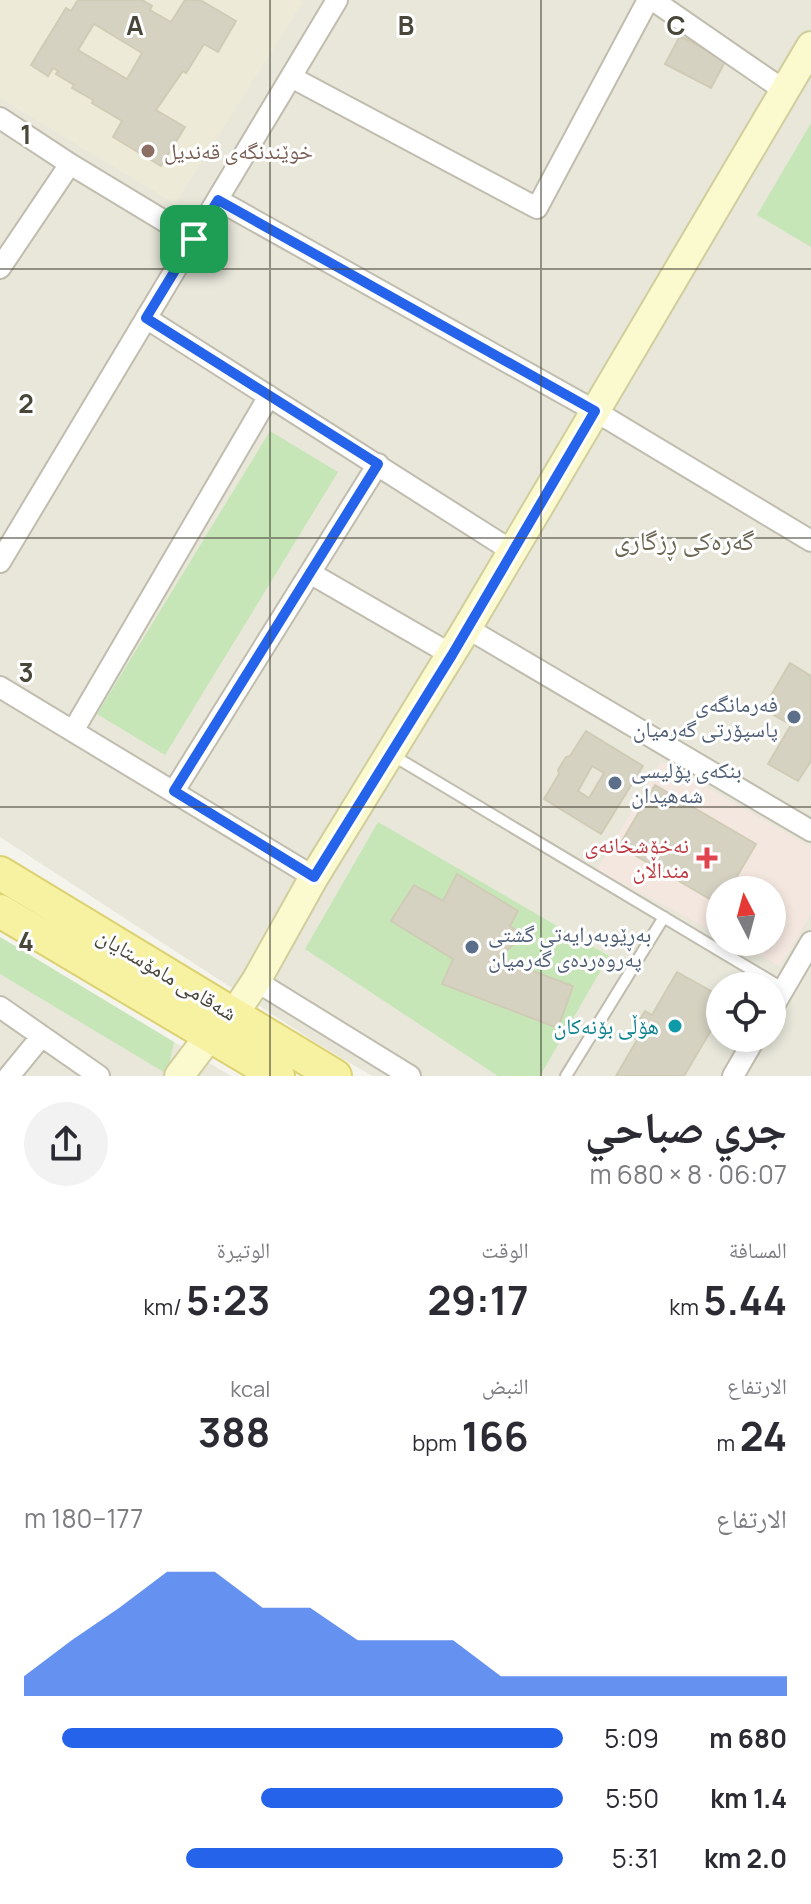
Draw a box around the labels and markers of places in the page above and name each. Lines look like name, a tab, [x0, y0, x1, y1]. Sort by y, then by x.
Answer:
place label: خوێندنگەی قەندیل	[164, 136, 313, 166]
marker: خوێندنگەی قەندیل	[139, 142, 157, 160]
pin	[160, 205, 228, 273]
place label: فەرمانگەی پاسپۆرتی گەرمیان	[633, 689, 778, 744]
marker: فەرمانگەی پاسپۆرتی گەرمیان	[785, 708, 803, 726]
place label: بنکەی پۆلیسی شەهیدان	[631, 755, 742, 810]
marker: بنکەی پۆلیسی شەهیدان	[606, 774, 624, 792]
place label: نەخۆشخانەی منداڵان	[584, 830, 689, 885]
marker: نەخۆشخانەی منداڵان	[696, 847, 718, 869]
place label: بەڕێوبەرایەتی گشتی پەروەردەی گەرمیان	[488, 919, 651, 974]
marker: بەڕێوبەرایەتی گشتی پەروەردەی گەرمیان	[463, 938, 481, 956]
place label: هۆڵی بۆنەکان	[553, 1011, 659, 1041]
marker: هۆڵی بۆنەکان	[666, 1017, 684, 1035]

